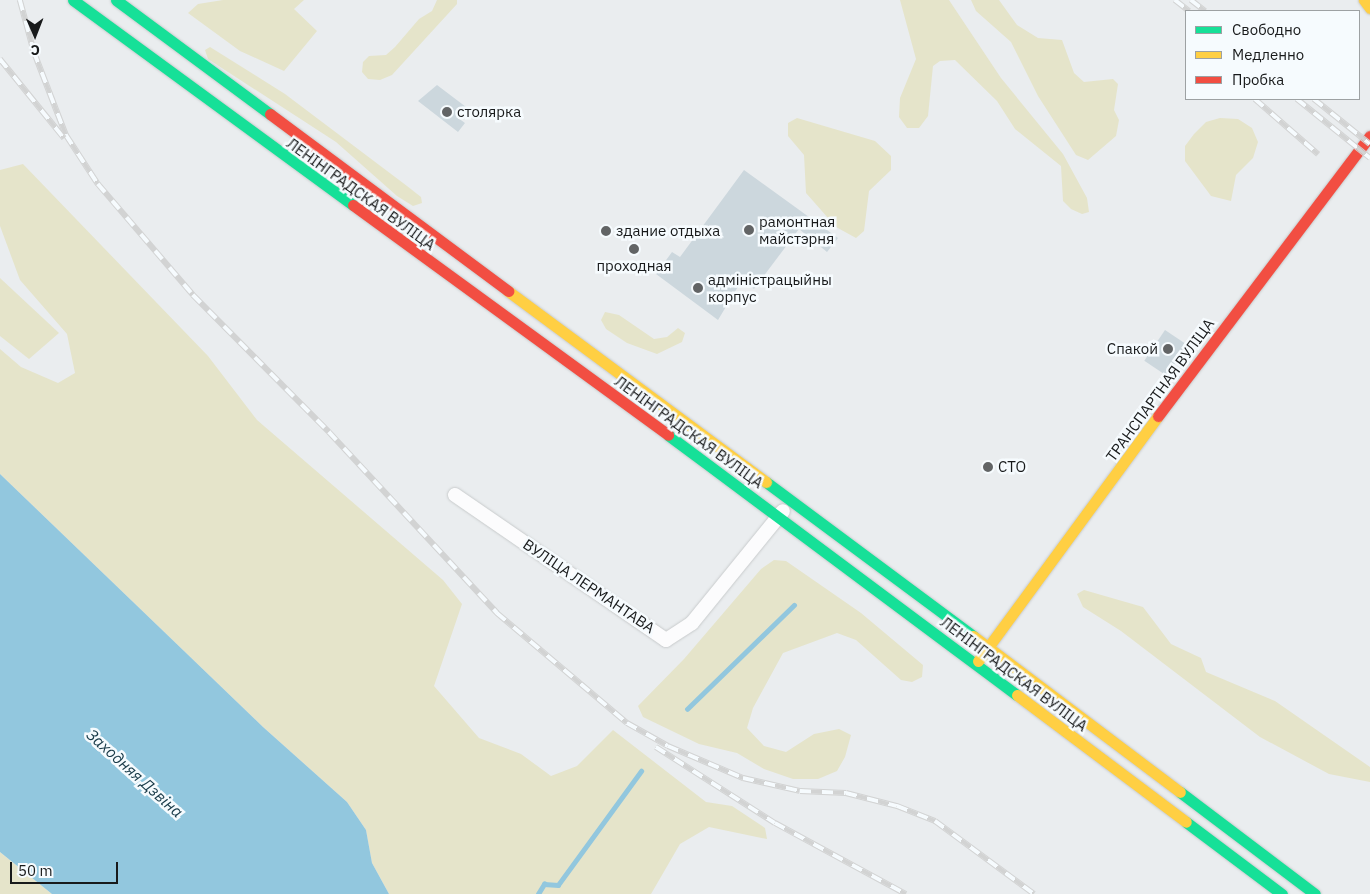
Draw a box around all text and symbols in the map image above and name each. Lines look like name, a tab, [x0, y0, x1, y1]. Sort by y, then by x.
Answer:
north arrow	[10, 10, 60, 60]
legend	[1185, 10, 1360, 100]
text: Свободно	[1232, 20, 1301, 39]
text: С	[31, 41, 40, 59]
text: Медленно	[1232, 45, 1304, 64]
text: Пробка	[1232, 70, 1284, 89]
place label: столярка	[457, 103, 521, 121]
marker: столярка	[441, 106, 453, 118]
street label: ЛЕНІНГРАДСКАЯ ВУЛІЦА	[283, 134, 439, 254]
place label: рамонтная майстэрня	[759, 212, 835, 247]
place label: здание отдыха	[616, 222, 720, 240]
marker: рамонтная майстэрня	[743, 224, 755, 236]
marker: здание отдыха	[600, 225, 612, 237]
marker: проходная	[628, 243, 640, 255]
place label: проходная	[596, 257, 672, 275]
place label: адміністрацыйны корпус	[708, 270, 832, 305]
marker: адміністрацыйны корпус	[692, 282, 704, 294]
street label: ТРАНСПАРТНАЯ ВУЛІЦА	[1102, 315, 1218, 465]
place label: Спакой	[1107, 340, 1158, 358]
marker: Спакой	[1162, 343, 1174, 355]
street label: ЛЕНІНГРАДСКАЯ ВУЛІЦА	[611, 372, 767, 492]
place label: СТО	[998, 458, 1026, 476]
marker: СТО	[982, 461, 994, 473]
street label: ВУЛІЦА ЛЕРМАНТАВА	[520, 535, 658, 637]
street label: ЛЕНІНГРАДСКАЯ ВУЛІЦА	[937, 613, 1091, 735]
water label: Заходняя Дзвіна	[83, 725, 187, 821]
scale bar	[12, 852, 120, 884]
text: 50 m	[18, 861, 53, 880]

